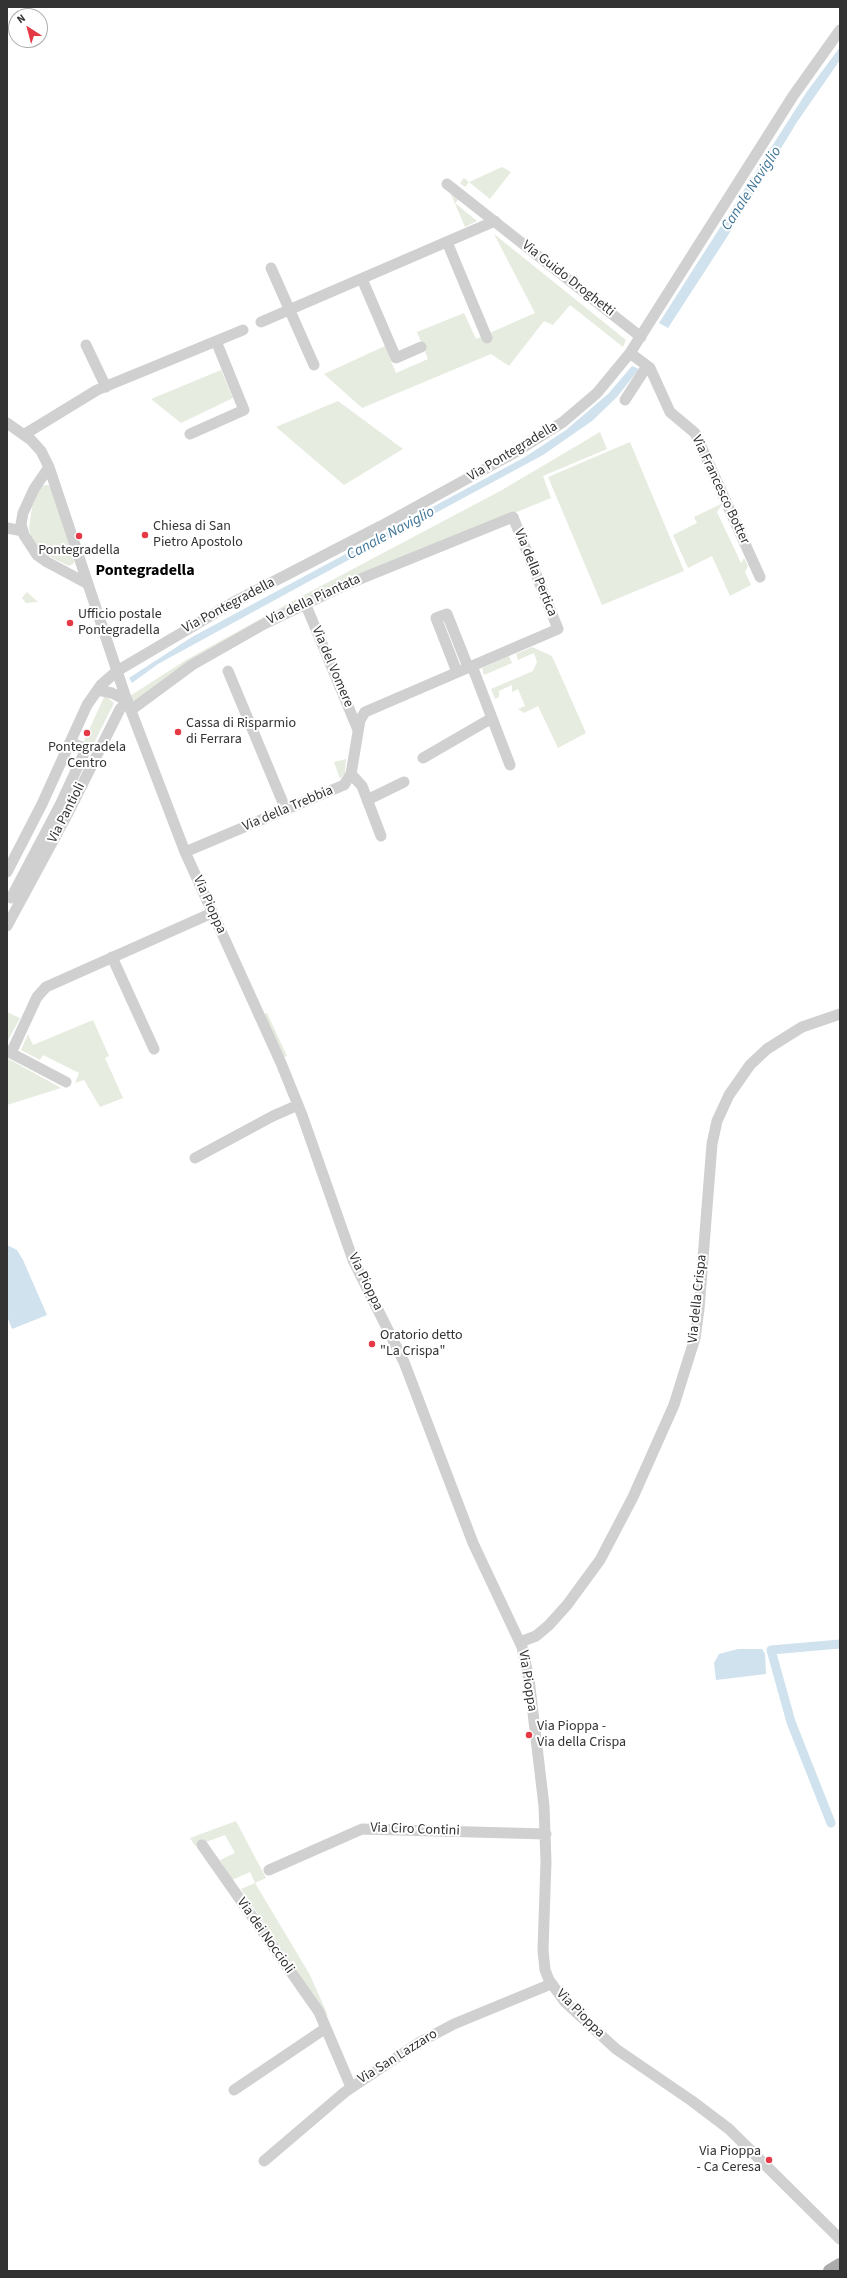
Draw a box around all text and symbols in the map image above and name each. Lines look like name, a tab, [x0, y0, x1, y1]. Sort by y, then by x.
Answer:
north arrow	[8, 8, 48, 48]
text: N	[14, 10, 29, 27]
water label: Canale Naviglio	[718, 144, 786, 234]
street label: Via Guido Droghetti	[518, 237, 618, 321]
street label: Via Pontegradella	[465, 418, 561, 486]
street label: Via Francesco Botter	[687, 433, 753, 547]
water label: Canale Naviglio	[344, 503, 438, 565]
place label: Chiesa di San Pietro Apostolo	[153, 519, 243, 552]
street label: Via della Pertica	[510, 527, 560, 619]
marker: Chiesa di San Pietro Apostolo	[140, 530, 150, 540]
marker: Pontegradella	[74, 531, 84, 541]
place label: Pontegradella	[38, 543, 120, 559]
district label: Pontegradella	[95, 561, 195, 581]
street label: Via della Piantata	[265, 571, 363, 629]
street label: Via Pontegradella	[180, 575, 278, 637]
place label: Ufficio postale Pontegradella	[78, 607, 162, 640]
marker: Ufficio postale Pontegradella	[65, 618, 75, 628]
street label: Via del Vomere	[307, 624, 357, 710]
place label: Cassa di Risparmio di Ferrara	[186, 716, 296, 748]
marker: Cassa di Risparmio di Ferrara	[173, 727, 183, 737]
marker: Pontegradela Centro	[82, 728, 92, 738]
place label: Pontegradela Centro	[48, 740, 126, 772]
street label: Via Pantioli	[45, 780, 89, 846]
street label: Via della Trebbia	[240, 782, 336, 836]
street label: Via Pioppa	[189, 873, 229, 937]
street label: Via Pioppa	[344, 1251, 386, 1313]
street label: Via della Crispa	[685, 1254, 711, 1344]
place label: Oratorio detto "La Crispa"	[380, 1328, 463, 1360]
marker: Oratorio detto "La Crispa"	[367, 1339, 377, 1349]
street label: Via Pioppa	[514, 1649, 540, 1713]
place label: Via Pioppa - Via della Crispa	[537, 1719, 626, 1752]
marker: Via Pioppa - Via della Crispa	[524, 1730, 534, 1740]
street label: Via Ciro Contini	[370, 1820, 460, 1840]
street label: Via dei Noccioli	[233, 1895, 297, 1977]
street label: Via Pioppa	[552, 1986, 608, 2042]
street label: Via San Lazzaro	[355, 2026, 441, 2088]
place label: Via Pioppa - Ca Ceresa	[696, 2144, 761, 2176]
marker: Via Pioppa - Ca Ceresa	[764, 2155, 774, 2165]

